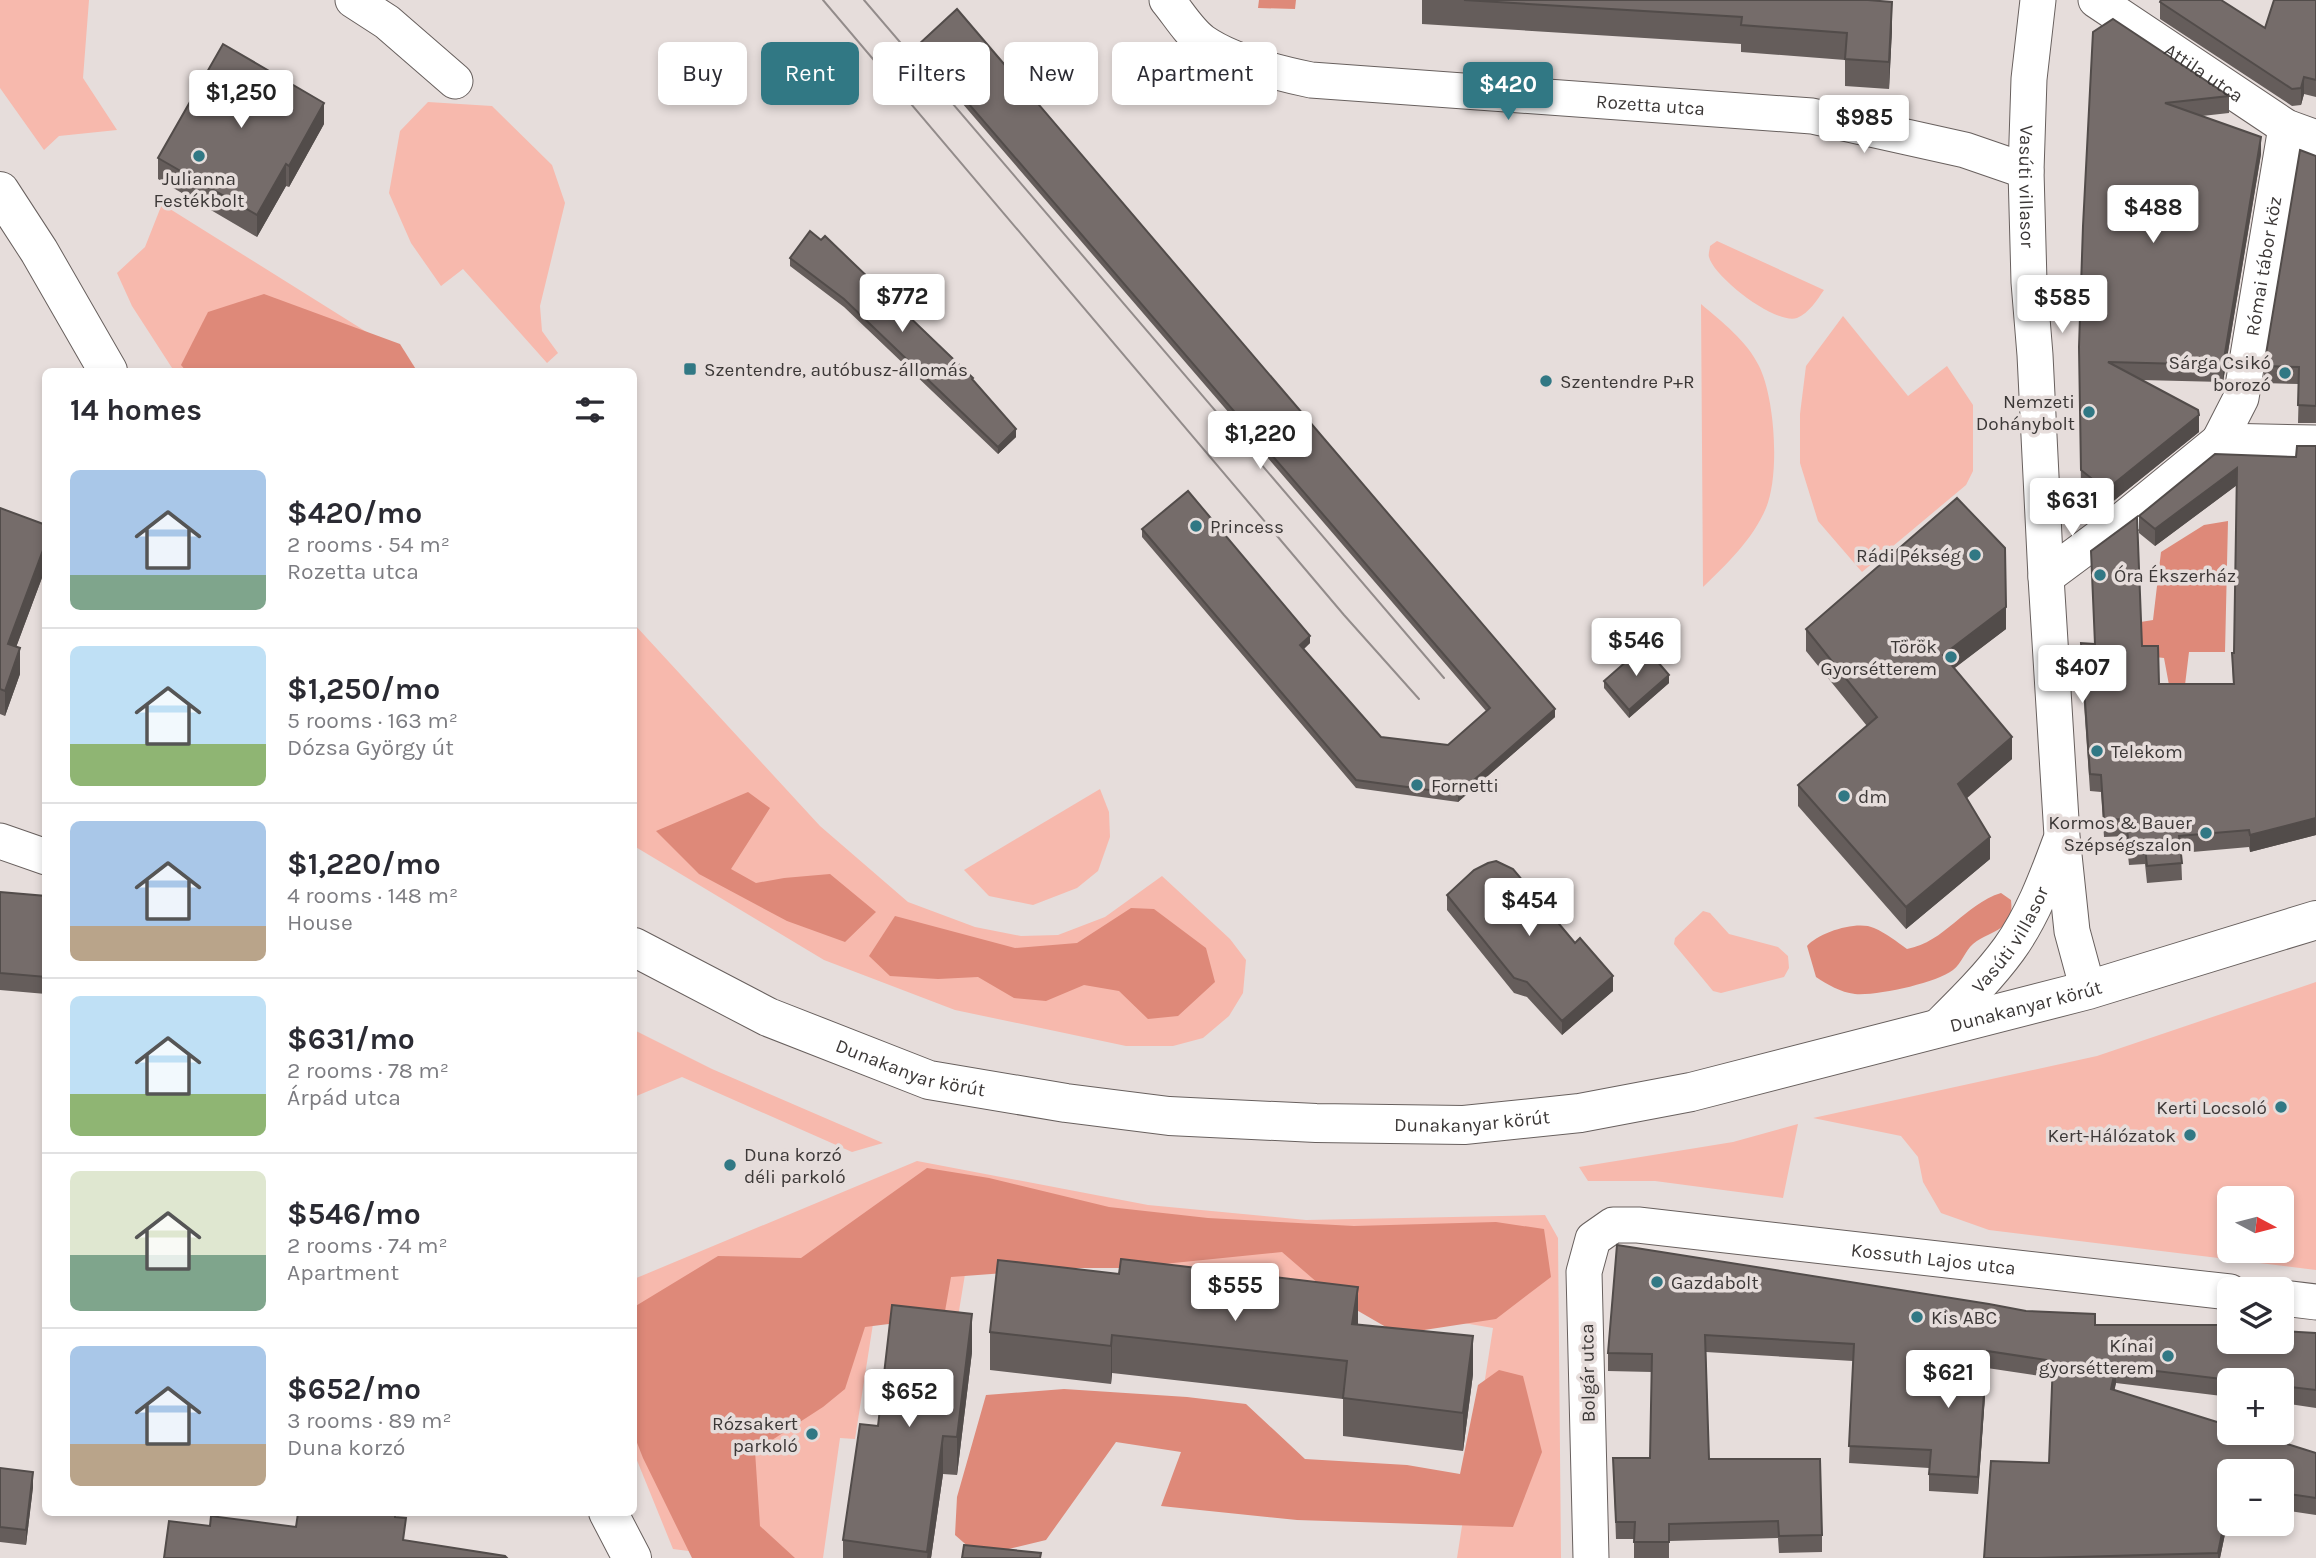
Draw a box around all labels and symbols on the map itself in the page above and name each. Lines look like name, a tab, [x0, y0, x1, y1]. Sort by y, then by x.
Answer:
street label: Attila utca	[2160, 39, 2247, 107]
pin: $420	[1467, 62, 1549, 122]
pin: $1,250	[184, 71, 298, 130]
street label: Rozetta utca	[1595, 91, 1706, 120]
pin: $985	[1823, 96, 1905, 155]
street label: Vasúti villasor	[2014, 125, 2038, 248]
marker: Julianna Festékbolt	[191, 148, 207, 164]
place label: Julianna Festékbolt	[154, 168, 244, 212]
pin: $488	[2112, 186, 2194, 245]
street label: Római tábor köz	[2241, 195, 2286, 338]
pin: $772	[861, 274, 943, 334]
pin: $585	[2021, 276, 2103, 335]
place label: Sárga Csikó borozó	[2168, 352, 2271, 396]
place label: Szentendre, autóbusz-állomás	[704, 359, 968, 381]
marker: Szentendre, autóbusz-állomás	[682, 361, 698, 377]
marker: Sárga Csikó borozó	[2277, 365, 2293, 381]
place label: Szentendre P+R	[1560, 371, 1695, 393]
marker: Szentendre P+R	[1538, 373, 1554, 389]
place label: Nemzeti Dohánybolt	[1976, 391, 2075, 435]
marker: Nemzeti Dohánybolt	[2081, 404, 2097, 420]
pin: $1,220	[1203, 412, 1317, 471]
pin: $631	[2031, 478, 2113, 538]
place label: Princess	[1210, 516, 1284, 538]
marker: Princess	[1188, 518, 1204, 534]
place label: Rádi Pékség	[1856, 545, 1961, 567]
marker: Rádi Pékség	[1967, 547, 1983, 563]
place label: Óra Ékszerház	[2114, 564, 2236, 587]
marker: Óra Ékszerház	[2092, 567, 2108, 583]
pin: $546	[1595, 618, 1677, 678]
place label: Török Gyorsétterem	[1820, 636, 1937, 680]
pin: $407	[2041, 646, 2123, 705]
marker: Török Gyorsétterem	[1943, 649, 1959, 665]
place label: Telekom	[2111, 741, 2183, 763]
marker: Telekom	[2089, 743, 2105, 759]
place label: Fornetti	[1431, 775, 1499, 797]
marker: Fornetti	[1409, 777, 1425, 793]
place label: dm	[1858, 786, 1887, 808]
marker: dm	[1836, 788, 1852, 804]
place label: Kormos & Bauer Szépségszalon	[2048, 812, 2192, 856]
marker: Kormos & Bauer Szépségszalon	[2198, 825, 2214, 841]
pin: $454	[1488, 878, 1570, 938]
street label: Vasúti villasor	[1968, 883, 2053, 998]
street label: Dunakanyar körút	[1948, 976, 2104, 1037]
street label: Dunakanyar körút	[832, 1035, 987, 1101]
place label: Kerti Locsoló	[2156, 1097, 2267, 1119]
marker: Kerti Locsoló	[2273, 1099, 2289, 1115]
street label: Dunakanyar körút	[1394, 1106, 1551, 1137]
place label: Kert-Hálózatok	[2048, 1125, 2176, 1147]
marker: Kert-Hálózatok	[2182, 1127, 2198, 1143]
place label: Duna korzó déli parkoló	[744, 1144, 846, 1188]
marker: Duna korzó déli parkoló	[722, 1157, 738, 1173]
north arrow	[2217, 1186, 2294, 1264]
street label: Kossuth Lajos utca	[1850, 1239, 2017, 1280]
pin: $555	[1194, 1264, 1276, 1323]
place label: Gazdabolt	[1671, 1272, 1759, 1294]
marker: Gazdabolt	[1649, 1274, 1665, 1290]
place label: Kis ABC	[1931, 1307, 1997, 1329]
marker: Kis ABC	[1909, 1309, 1925, 1325]
street label: Bolgár utca	[1576, 1323, 1600, 1423]
place label: Kínai gyorsétterem	[2039, 1335, 2154, 1379]
marker: Kínai gyorsétterem	[2160, 1348, 2176, 1364]
pin: $621	[1907, 1350, 1989, 1410]
pin: $652	[868, 1370, 950, 1429]
place label: Rózsakert parkoló	[712, 1413, 798, 1457]
marker: Rózsakert parkoló	[804, 1426, 820, 1442]

